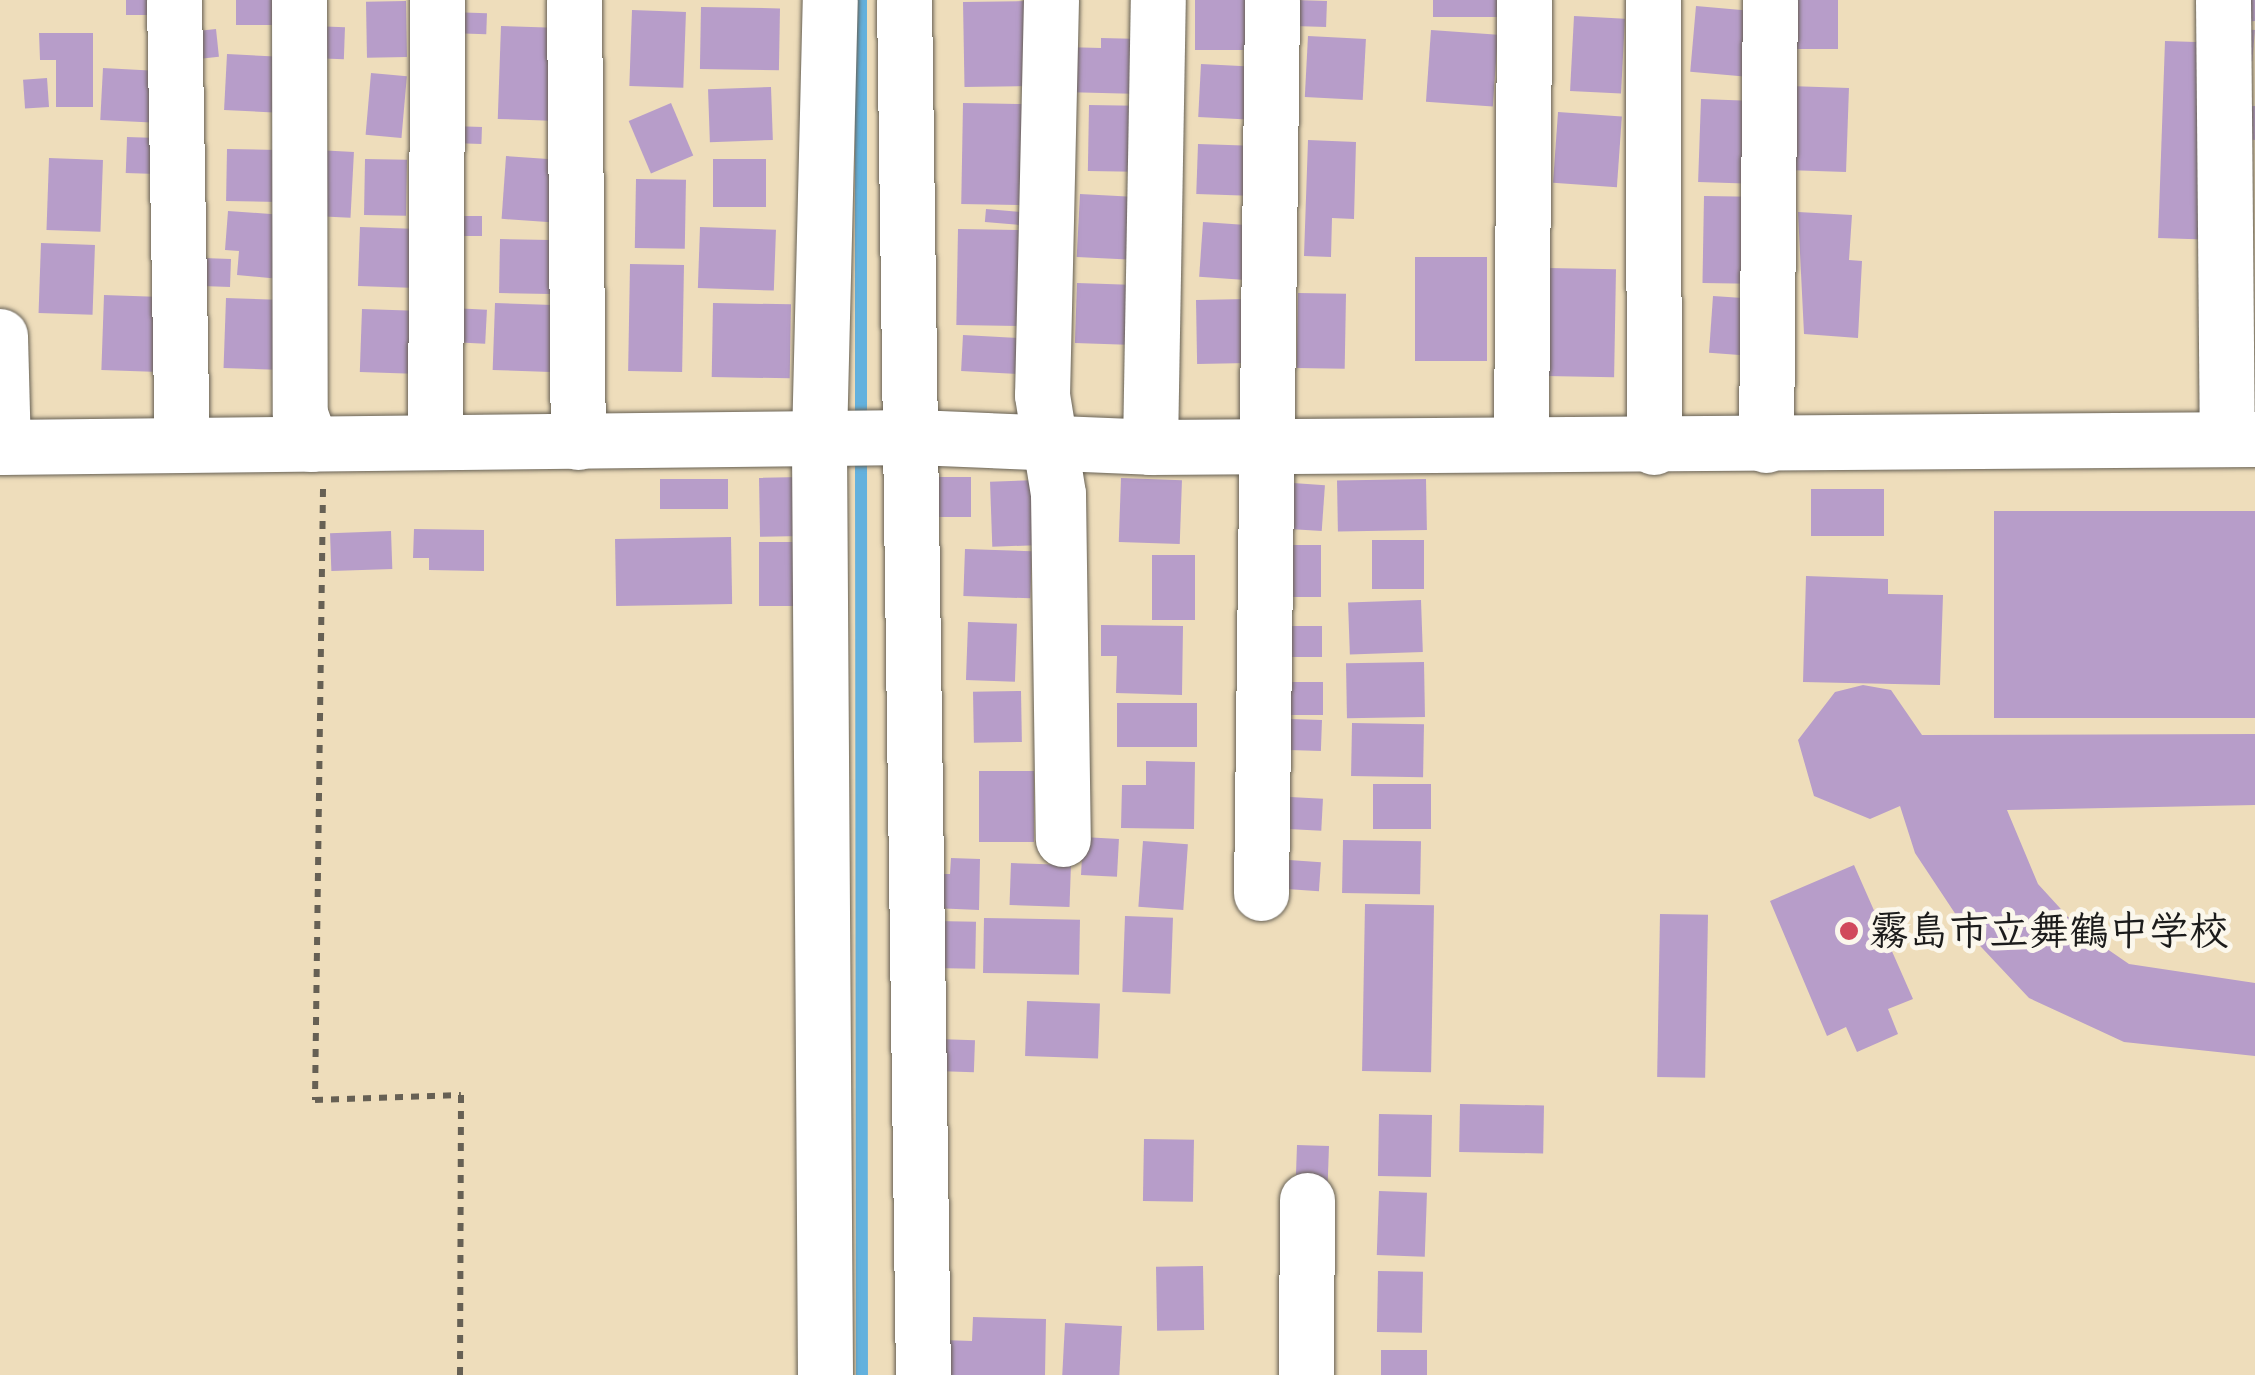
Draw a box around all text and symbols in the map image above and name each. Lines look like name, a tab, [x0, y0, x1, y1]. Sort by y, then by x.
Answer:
place label: 霧島市立舞鶴中学校	[1869, 907, 2229, 955]
marker: 霧島市立舞鶴中学校	[1838, 920, 1860, 942]

